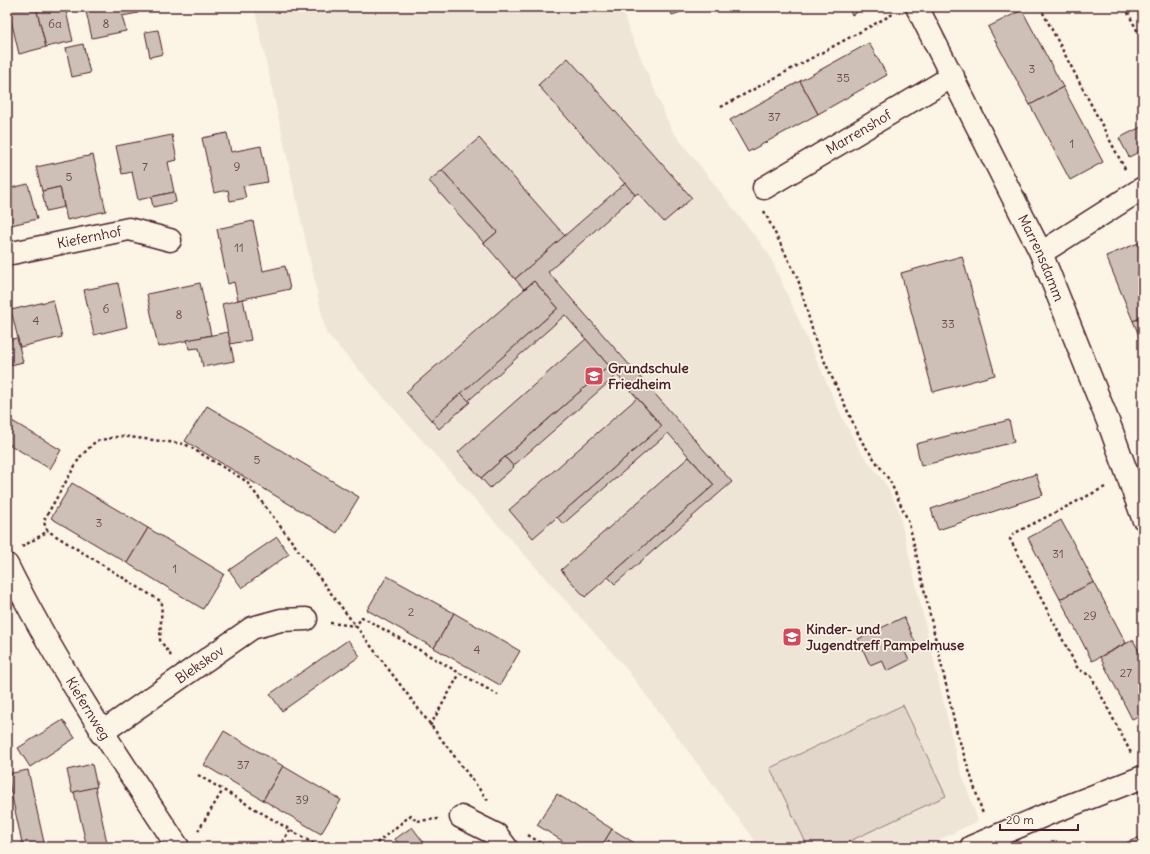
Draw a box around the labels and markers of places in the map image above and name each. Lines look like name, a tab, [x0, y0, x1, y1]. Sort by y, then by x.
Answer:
place label: Grundschule Friedheim	[608, 359, 689, 393]
school or university icon: Grundschule Friedheim	[583, 365, 605, 387]
place label: Kinder- und Jugendtreff Pampelmuse	[806, 620, 965, 654]
school or university icon: Kinder- und Jugendtreff Pampelmuse	[781, 626, 803, 648]

